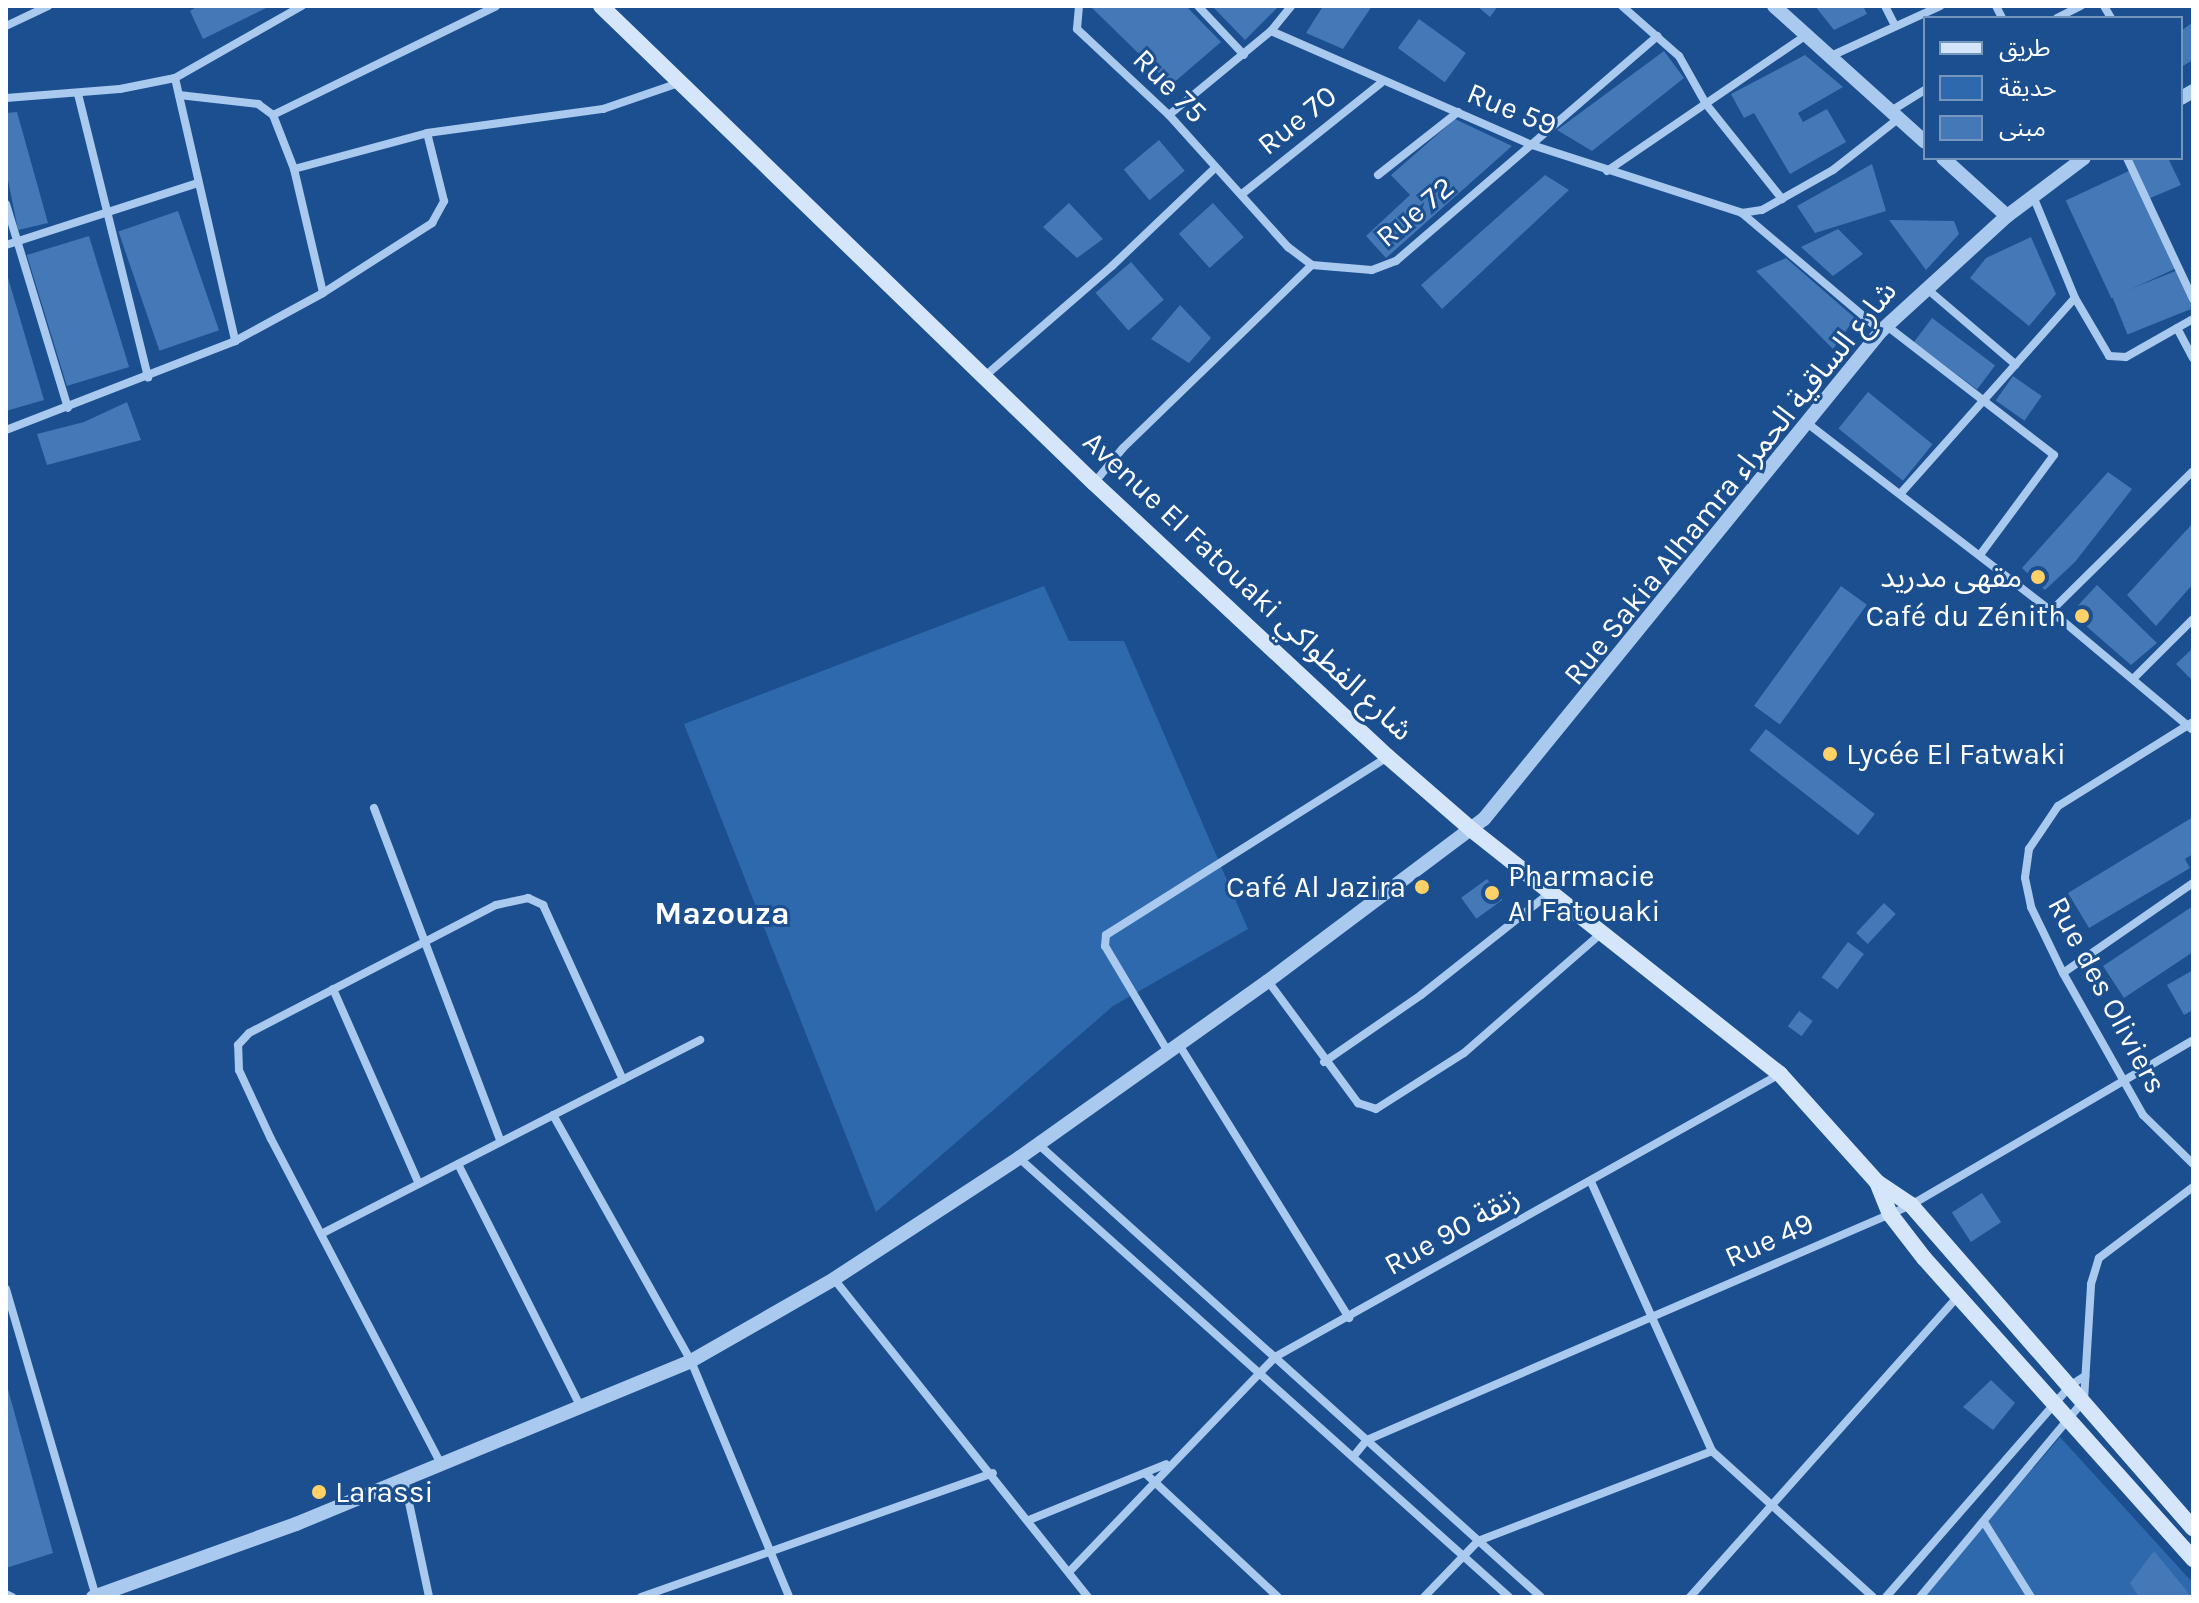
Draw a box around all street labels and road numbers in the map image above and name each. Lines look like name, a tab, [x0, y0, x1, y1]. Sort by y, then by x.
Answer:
street label: Rue 75	[1125, 41, 1215, 131]
street label: Rue 59	[1462, 75, 1562, 143]
street label: Rue 70	[1250, 77, 1344, 163]
street label: Rue 72	[1369, 169, 1461, 255]
street label: Rue Sakia Alhamra شارع الساقية الحمراء	[1556, 274, 1904, 692]
street label: Avenue El Fatouaki شارع الفطواكي	[1076, 424, 1420, 748]
street label: Rue des Oliviers	[2040, 890, 2174, 1100]
street label: Rue 90 زنقة	[1378, 1179, 1526, 1283]
street label: Rue 49	[1719, 1205, 1819, 1275]

